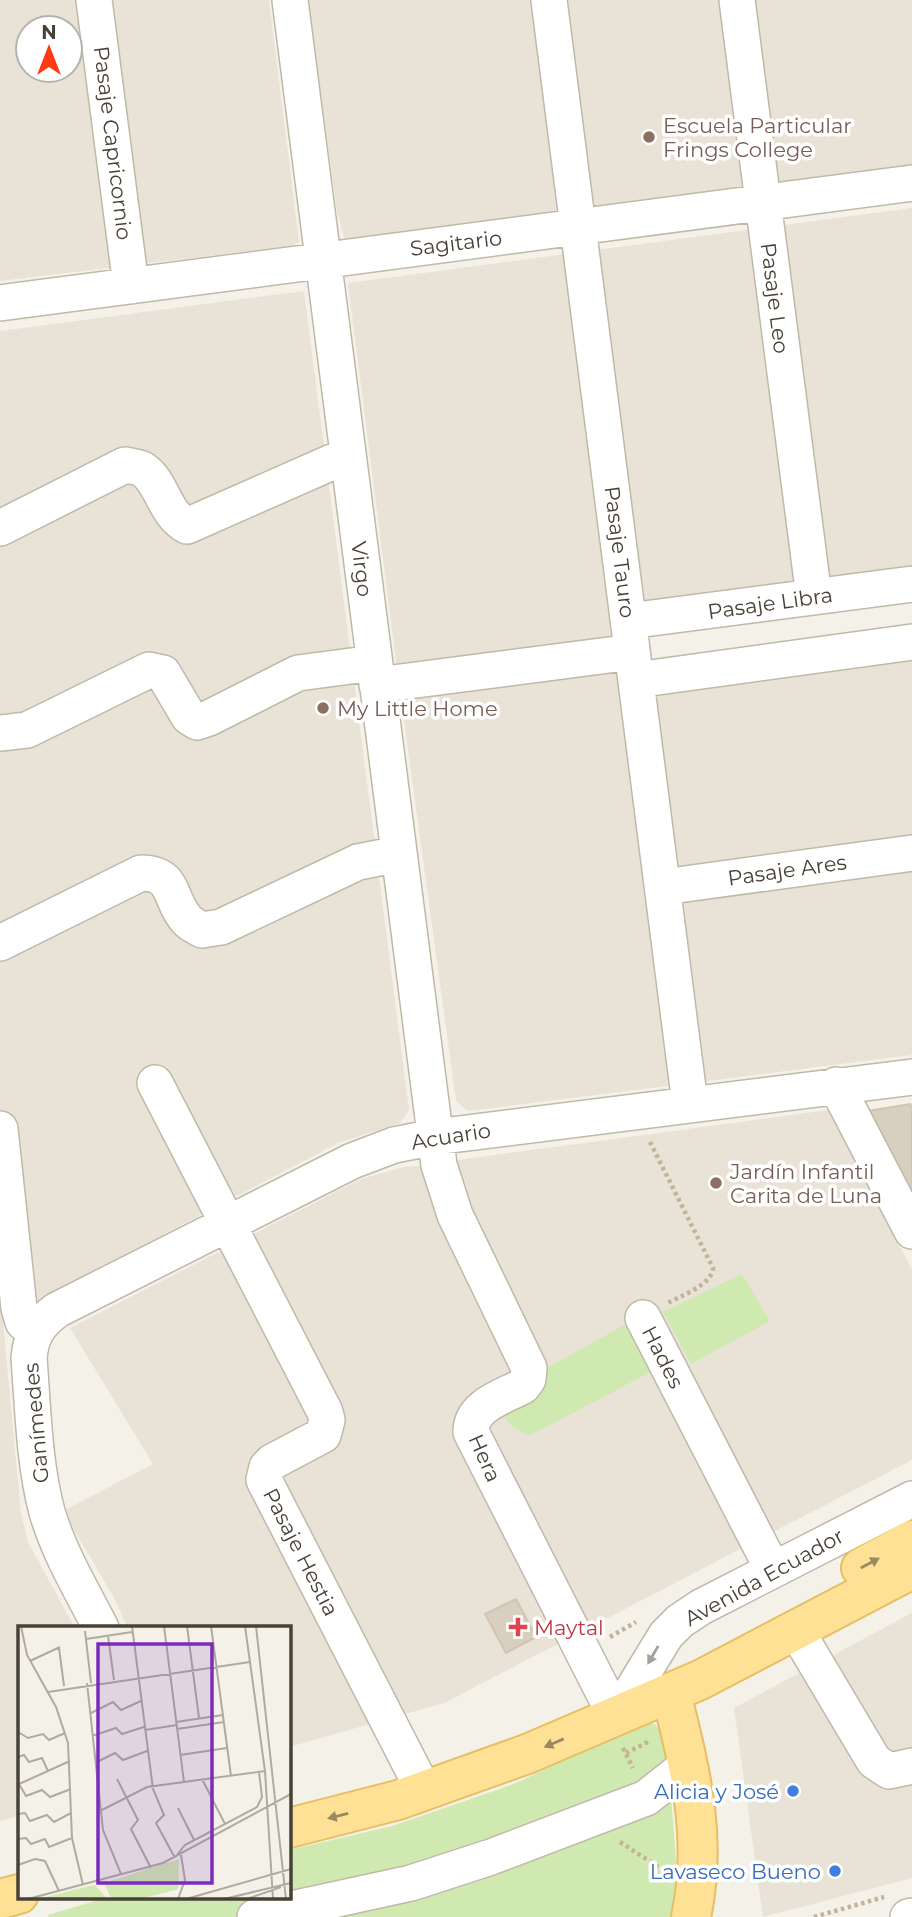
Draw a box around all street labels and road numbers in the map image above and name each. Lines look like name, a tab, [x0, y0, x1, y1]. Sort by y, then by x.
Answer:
street label: Pasaje Capricornio	[89, 45, 137, 241]
street label: Sagitario	[408, 225, 504, 261]
street label: Pasaje Leo	[756, 241, 794, 355]
street label: Pasaje Tauro	[599, 484, 641, 620]
street label: Virgo	[346, 540, 378, 598]
street label: Pasaje Libra	[706, 582, 834, 624]
street label: Pasaje Ares	[726, 849, 848, 891]
street label: Acuario	[409, 1117, 493, 1155]
street label: Hades	[637, 1322, 689, 1392]
street label: Ganímedes	[18, 1362, 54, 1484]
street label: Hera	[463, 1430, 507, 1486]
street label: Pasaje Hestia	[258, 1484, 344, 1620]
street label: Avenida Ecuador	[680, 1523, 848, 1631]

